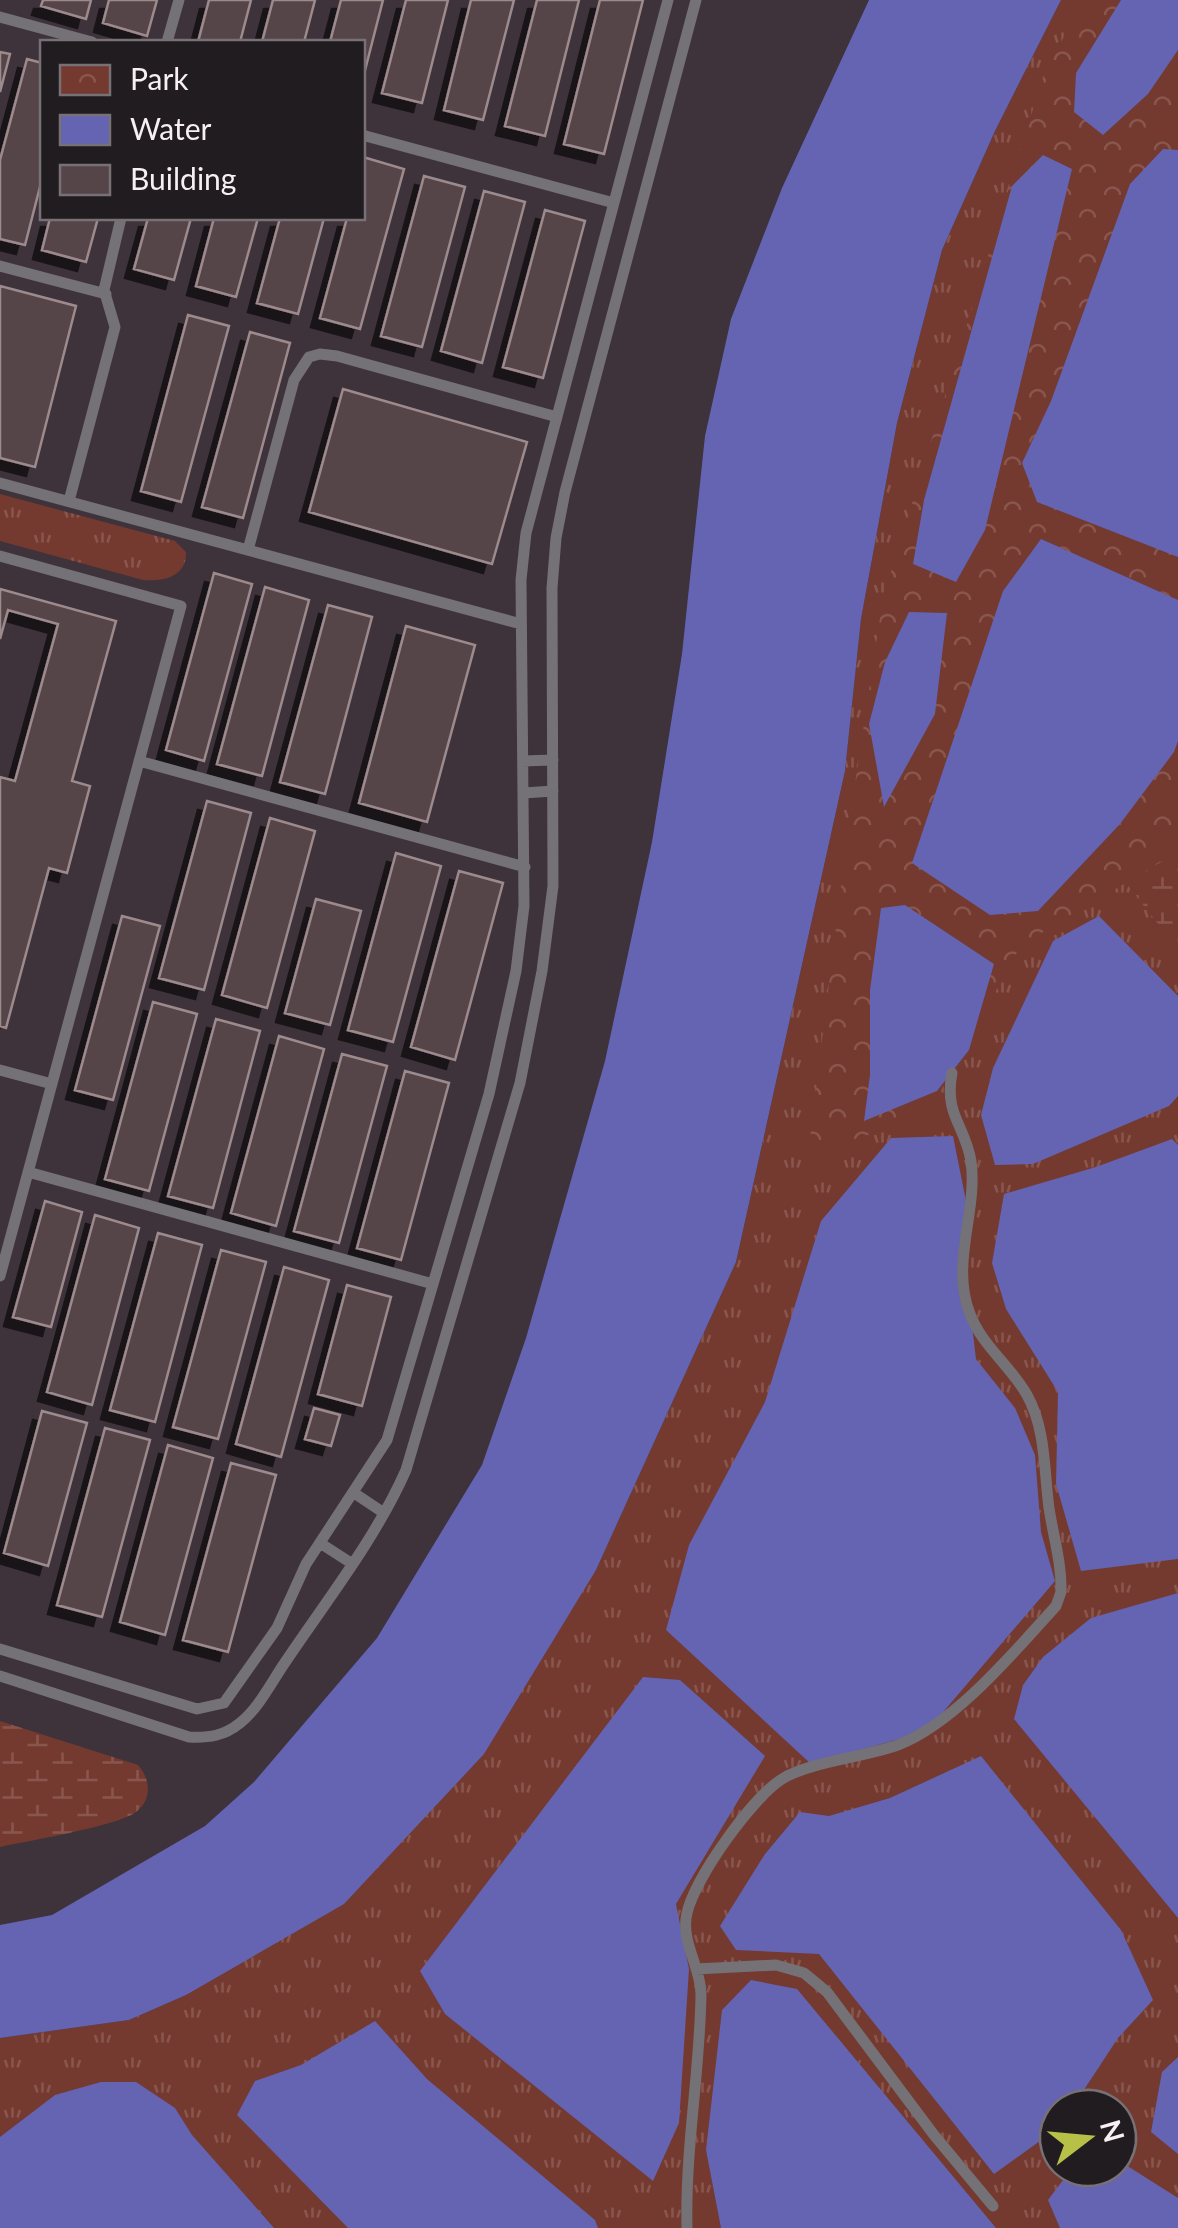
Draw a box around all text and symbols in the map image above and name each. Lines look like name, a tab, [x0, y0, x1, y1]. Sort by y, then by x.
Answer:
legend	[40, 40, 365, 220]
text: Park	[130, 60, 189, 96]
text: Water	[130, 110, 212, 146]
text: Building	[130, 160, 236, 196]
north arrow	[1038, 2088, 1138, 2188]
text: N	[1094, 2116, 1132, 2146]

